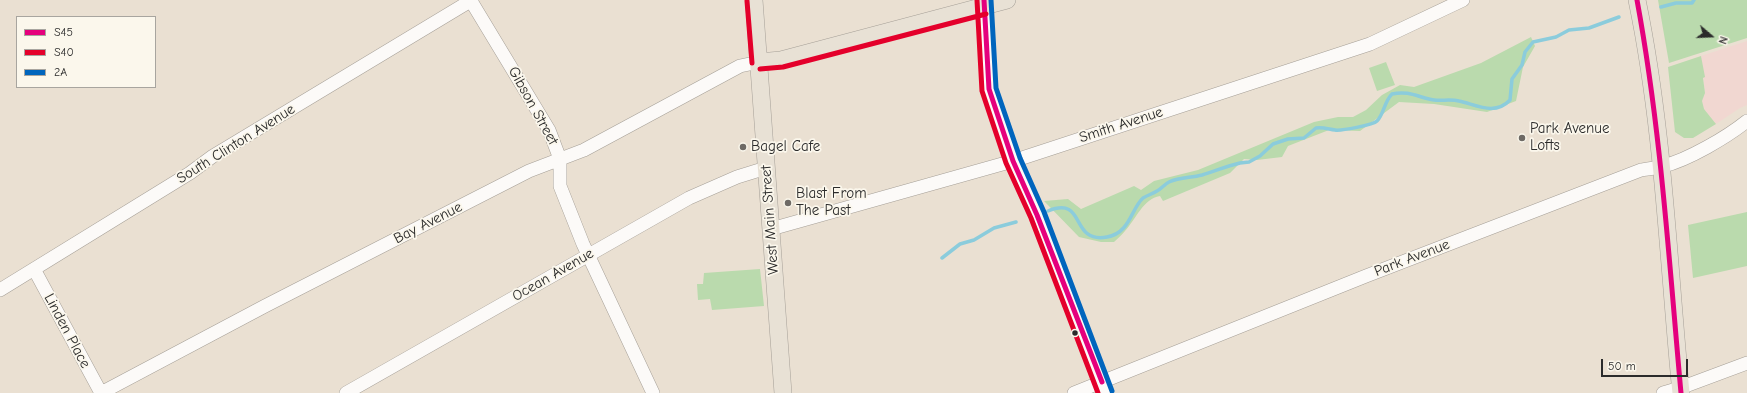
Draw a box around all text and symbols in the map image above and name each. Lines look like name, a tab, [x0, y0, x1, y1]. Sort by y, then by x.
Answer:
legend	[16, 16, 156, 88]
north arrow	[1691, 16, 1731, 56]
text: S45	[54, 25, 73, 39]
text: N	[1716, 35, 1730, 46]
text: S40	[54, 45, 74, 59]
street label: Gibson Street	[504, 64, 562, 148]
text: 2A	[54, 65, 67, 79]
street label: South Clinton Avenue	[173, 100, 299, 188]
street label: Smith Avenue	[1077, 103, 1165, 147]
place label: Park Avenue Lofts	[1530, 120, 1609, 155]
marker: Park Avenue Lofts	[1517, 133, 1527, 143]
place label: Bagel Cafe	[751, 138, 820, 156]
marker: Bagel Cafe	[738, 142, 748, 152]
street label: West Main Street	[757, 165, 783, 275]
place label: Blast From The Past	[796, 185, 867, 220]
street label: Bay Avenue	[391, 198, 465, 248]
marker: Blast From The Past	[783, 198, 793, 208]
street label: Park Avenue	[1372, 235, 1452, 281]
street label: Ocean Avenue	[509, 244, 597, 306]
street label: Linden Place	[40, 291, 94, 371]
unlabelled marker	[1070, 328, 1080, 338]
scale bar	[1603, 351, 1690, 377]
text: 50 m	[1608, 359, 1636, 373]

